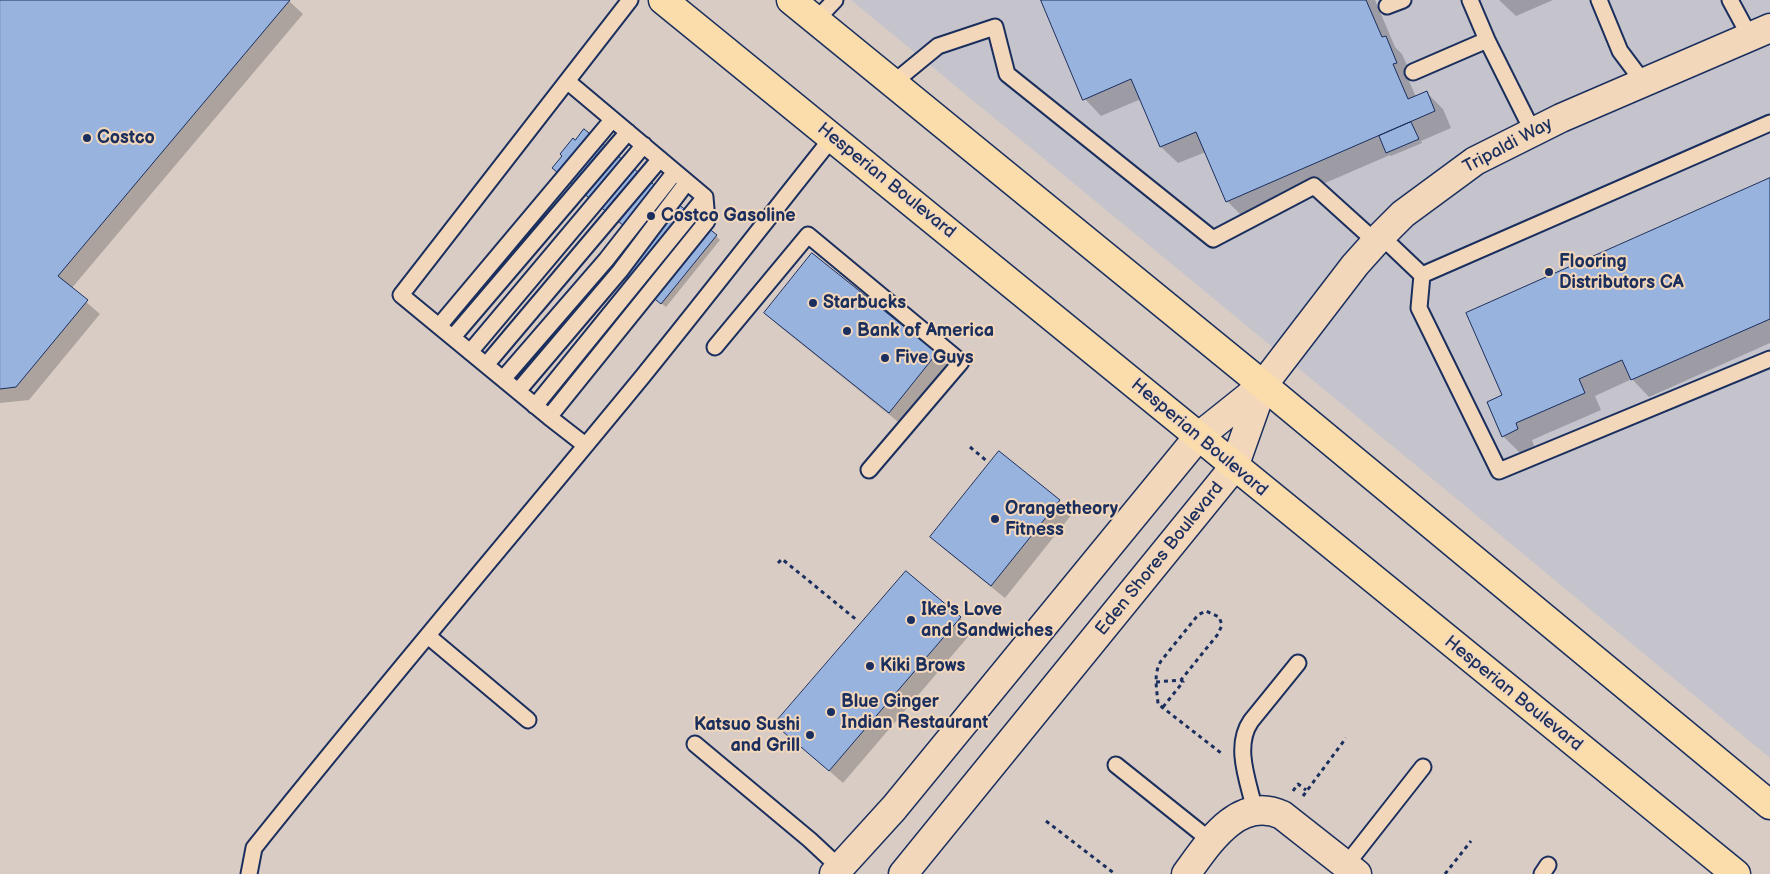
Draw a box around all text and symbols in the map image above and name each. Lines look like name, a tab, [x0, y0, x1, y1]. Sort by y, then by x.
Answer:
street label: Tripaldi Way	[1460, 113, 1556, 179]
street label: Hesperian Boulevard	[812, 119, 960, 243]
place label: Costco	[97, 127, 155, 149]
marker: Costco	[81, 132, 93, 144]
place label: Costco Gasoline	[661, 205, 796, 227]
marker: Costco Gasoline	[645, 210, 657, 222]
place label: Flooring Distributors CA	[1559, 251, 1684, 294]
marker: Flooring Distributors CA	[1543, 266, 1555, 278]
place label: Starbucks	[823, 292, 906, 314]
marker: Starbucks	[807, 297, 819, 309]
place label: Bank of America	[857, 320, 994, 342]
marker: Bank of America	[841, 325, 853, 337]
place label: Five Guys	[895, 347, 974, 369]
marker: Five Guys	[879, 352, 891, 364]
street label: Hesperian Boulevard	[1126, 375, 1272, 501]
street label: Eden Shores Boulevard	[1091, 478, 1229, 640]
place label: Orangetheory Fitness	[1005, 498, 1118, 540]
marker: Orangetheory Fitness	[989, 513, 1001, 525]
place label: Ike's Love and Sandwiches	[921, 599, 1053, 642]
marker: Ike's Love and Sandwiches	[905, 614, 917, 626]
street label: Hesperian Boulevard	[1439, 632, 1587, 756]
place label: Kiki Brows	[880, 655, 965, 677]
marker: Kiki Brows	[864, 660, 876, 672]
place label: Blue Ginger Indian Restaurant	[841, 691, 988, 734]
marker: Blue Ginger Indian Restaurant	[825, 706, 837, 718]
place label: Katsuo Sushi and Grill	[694, 714, 800, 756]
marker: Katsuo Sushi and Grill	[804, 729, 816, 741]

